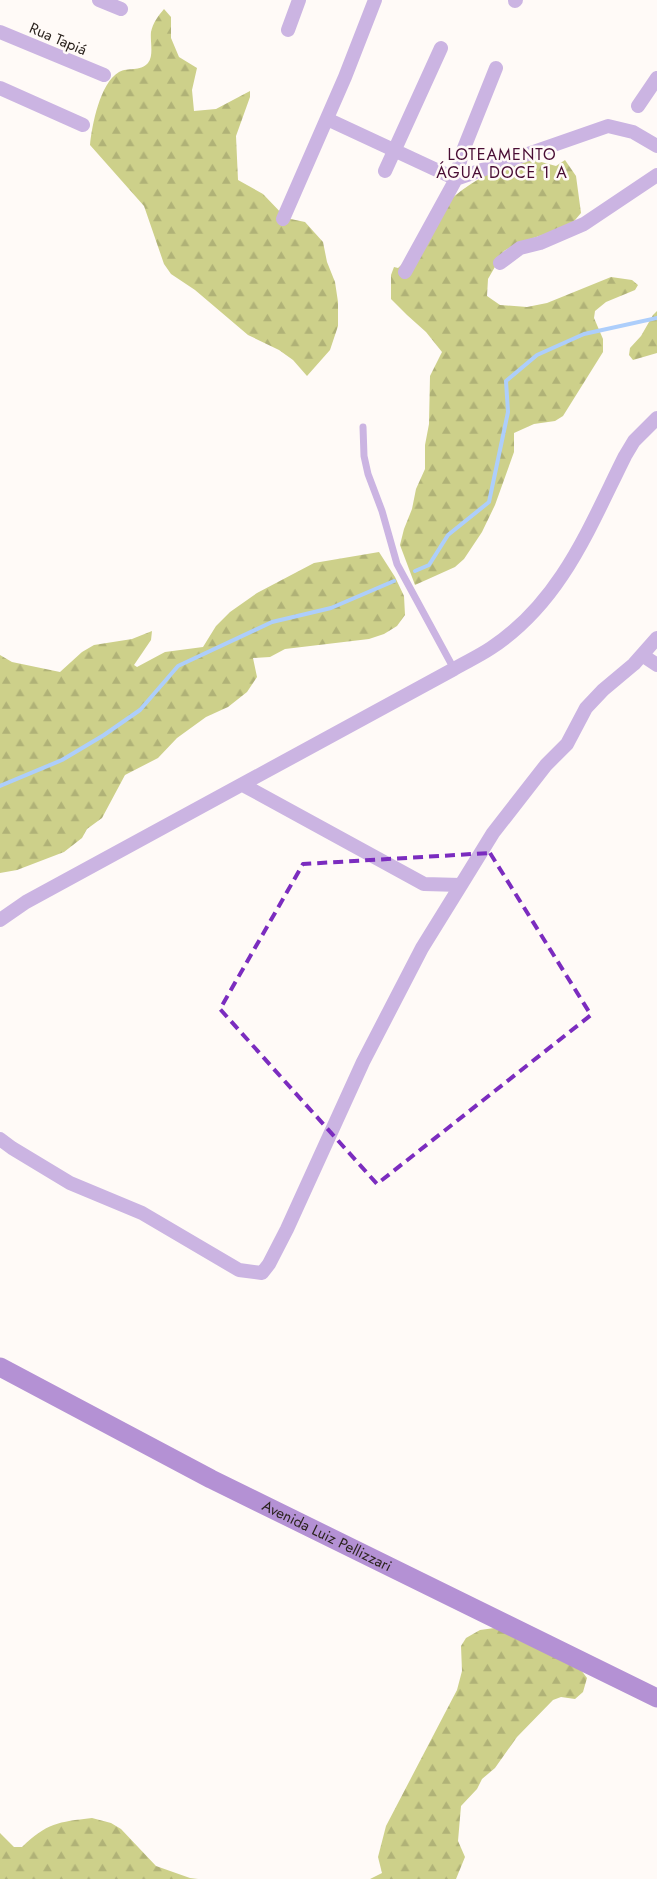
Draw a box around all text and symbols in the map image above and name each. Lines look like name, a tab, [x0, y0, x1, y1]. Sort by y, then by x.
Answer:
street label: Rua Tapiá	[26, 17, 90, 61]
district label: LOTEAMENTO ÁGUA DOCE 1 A	[436, 143, 568, 184]
street label: Avenida Luiz Pellizzari	[258, 1495, 395, 1577]

